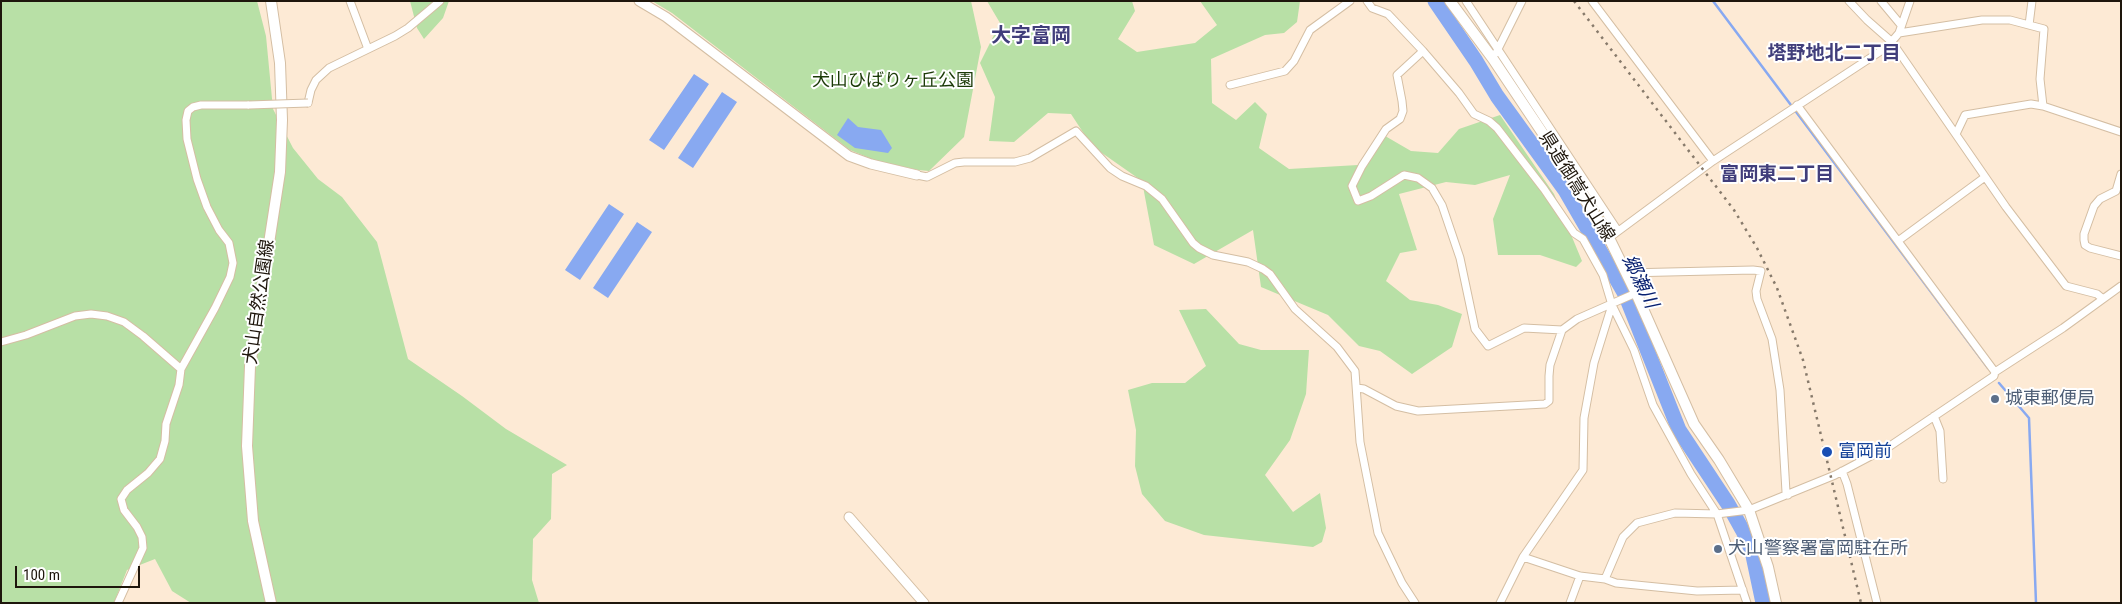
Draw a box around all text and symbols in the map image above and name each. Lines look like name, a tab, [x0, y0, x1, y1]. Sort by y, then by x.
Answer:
district label: 大字富岡	[991, 25, 1071, 49]
district label: 塔野地北二丁目	[1768, 43, 1900, 65]
park label: 犬山ひばりヶ丘公園	[812, 70, 974, 92]
street label: 県道御嵩犬山線	[1533, 128, 1619, 246]
district label: 富岡東二丁目	[1720, 164, 1834, 186]
street label: 犬山自然公園線	[241, 238, 279, 366]
water label: 郷瀬川	[1616, 251, 1662, 313]
place label: 城東郵便局	[2005, 388, 2095, 410]
marker: 城東郵便局	[1989, 393, 2001, 405]
place label: 富岡前	[1838, 441, 1892, 463]
marker: 富岡前	[1820, 445, 1834, 459]
place label: 犬山警察署富岡駐在所	[1728, 538, 1908, 560]
marker: 犬山警察署富岡駐在所	[1712, 543, 1724, 555]
scale bar	[18, 556, 142, 588]
text: 100 m	[23, 566, 60, 584]

